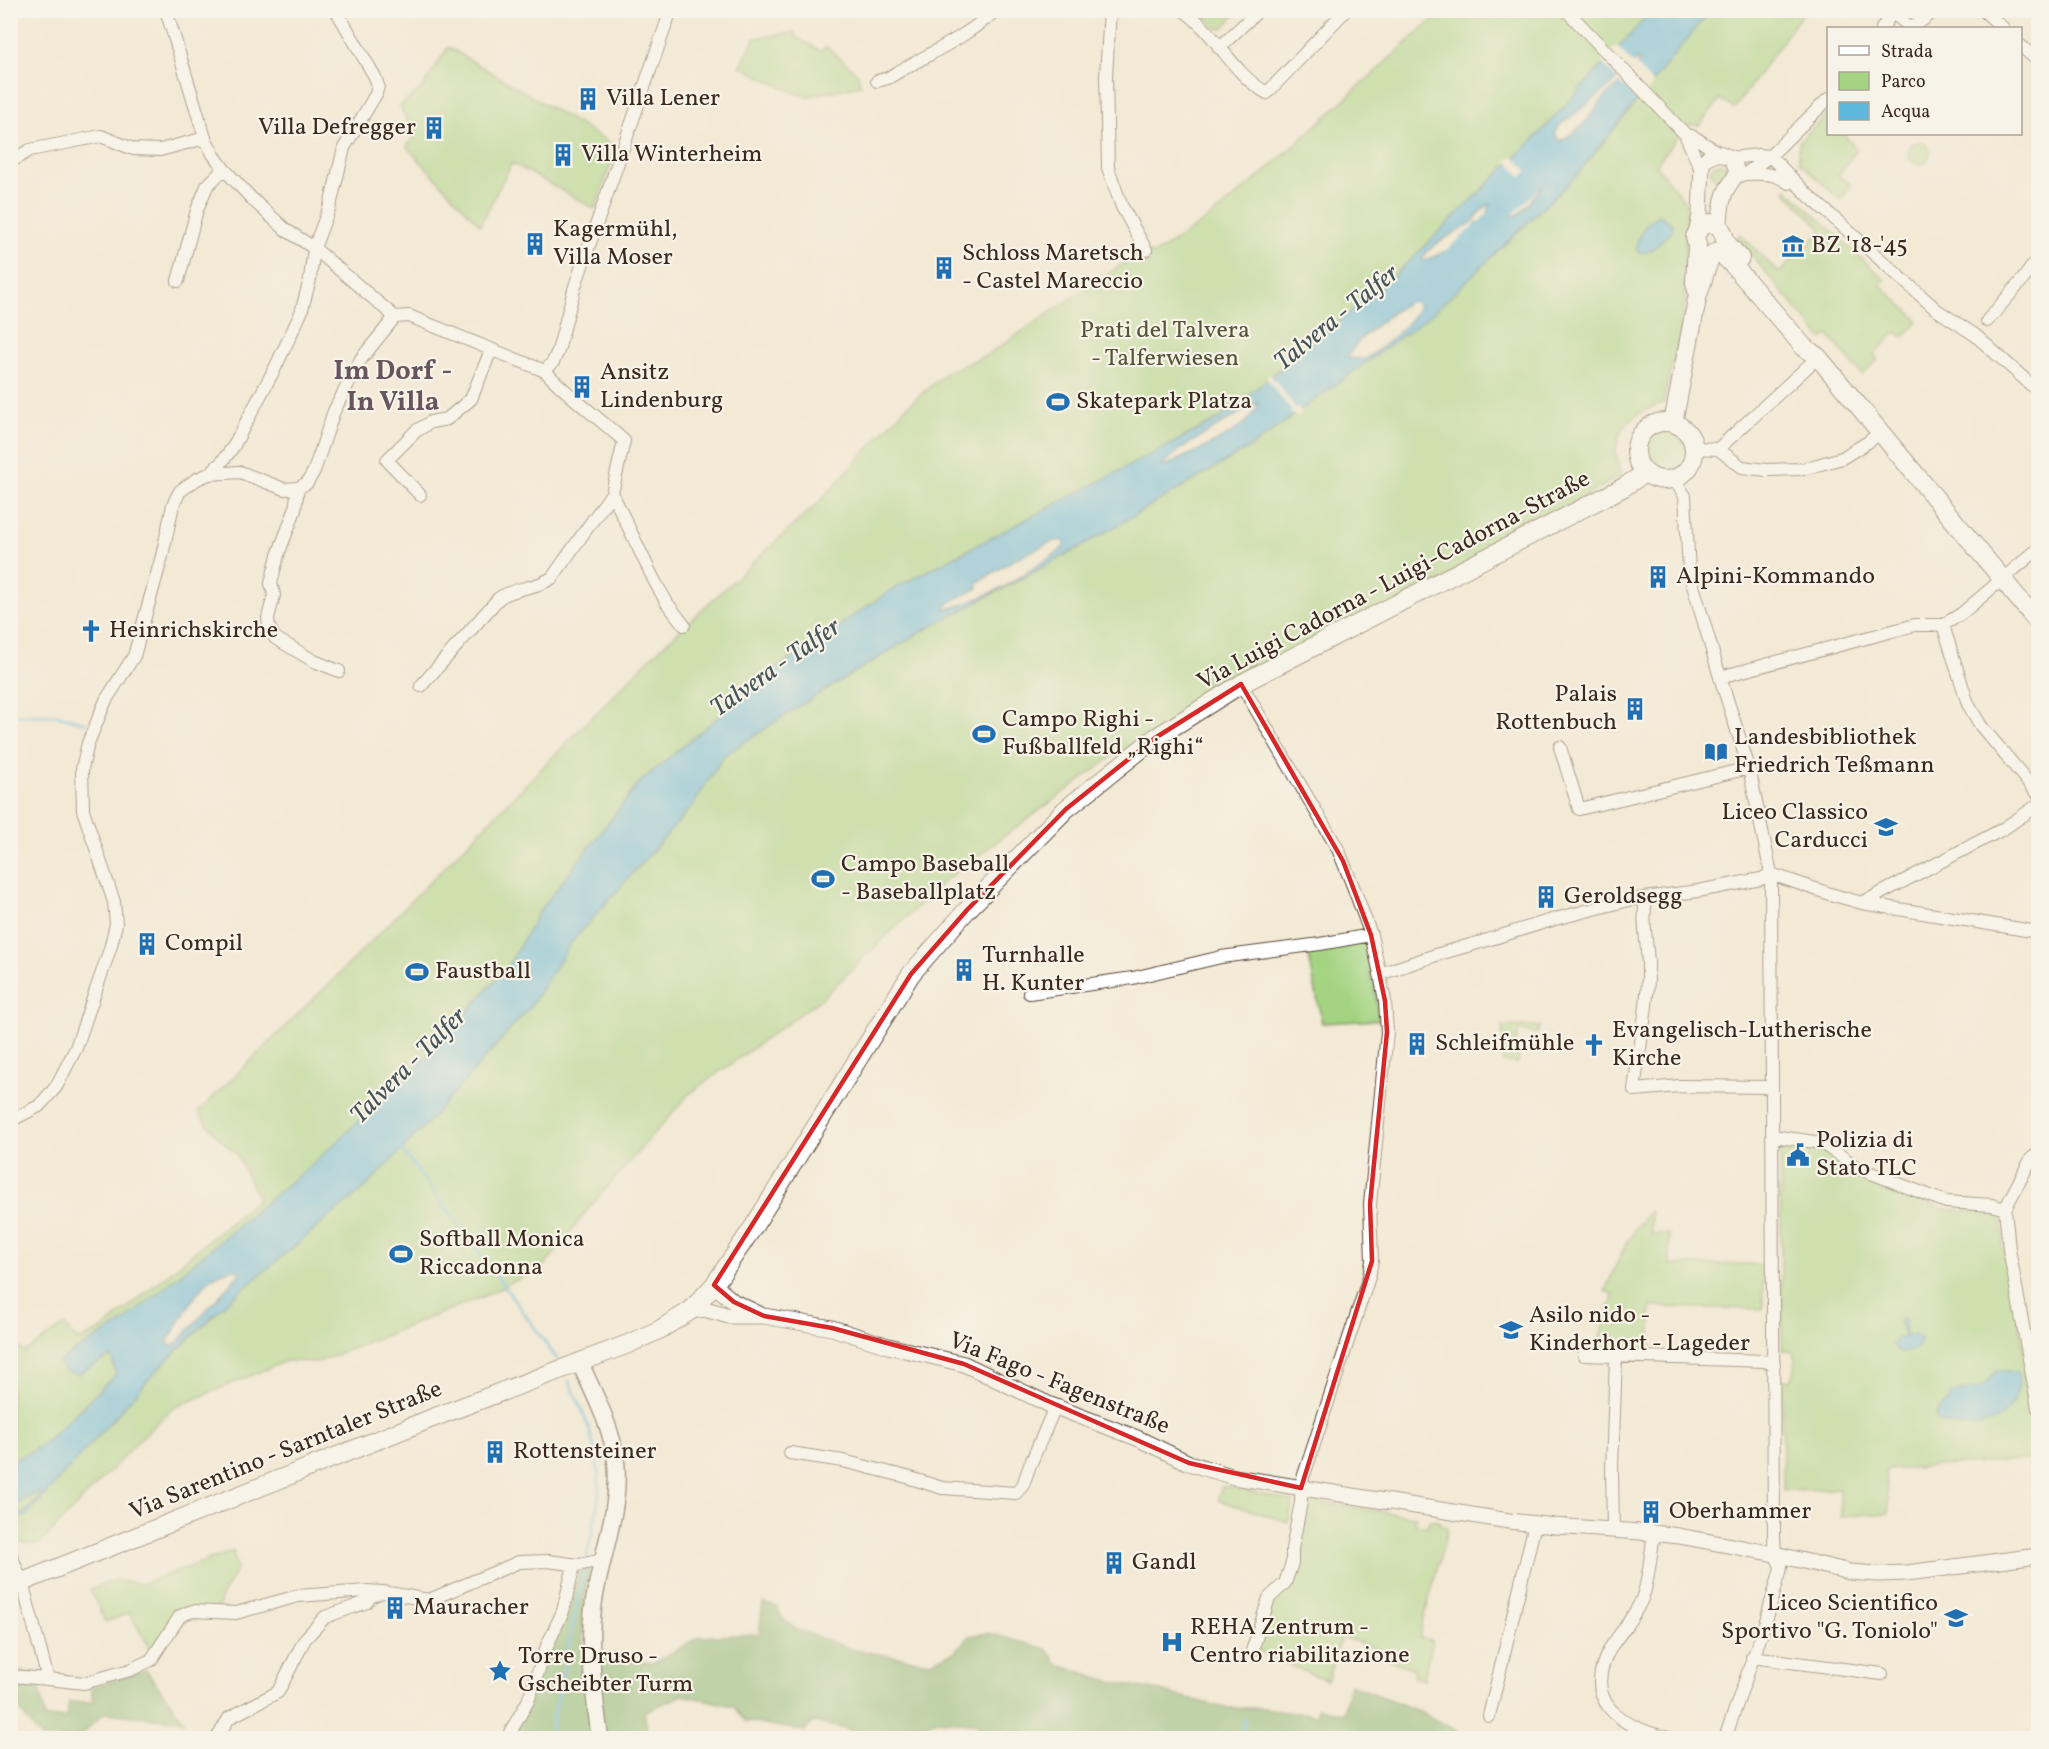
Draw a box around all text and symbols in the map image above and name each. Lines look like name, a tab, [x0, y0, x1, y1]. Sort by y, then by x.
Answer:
legend	[1827, 27, 2022, 135]
text: Strada	[1881, 40, 1933, 65]
text: Parco	[1881, 70, 1926, 95]
place label: Villa Lener	[606, 82, 720, 116]
building icon: Villa Lener	[575, 86, 601, 112]
text: Acqua	[1881, 100, 1930, 125]
place label: Villa Defregger	[258, 111, 416, 145]
building icon: Villa Defregger	[421, 115, 447, 141]
place label: Villa Winterheim	[581, 138, 763, 172]
building icon: Villa Winterheim	[550, 142, 576, 168]
place label: Kagermühl, Villa Moser	[553, 213, 677, 275]
place label: BZ '18-'45	[1811, 229, 1908, 263]
building icon: Kagermühl, Villa Moser	[522, 231, 548, 257]
museum icon: BZ '18-'45	[1780, 233, 1806, 259]
place label: Schloss Maretsch - Castel Mareccio	[962, 237, 1144, 299]
building icon: Schloss Maretsch - Castel Mareccio	[931, 255, 957, 281]
water label: Talvera - Talfer	[1267, 256, 1408, 380]
park label: Prati del Talvera - Talferwiesen	[1080, 314, 1250, 376]
district label: Im Dorf - In Villa	[334, 353, 453, 422]
place label: Ansitz Lindenburg	[600, 356, 723, 418]
building icon: Ansitz Lindenburg	[569, 374, 595, 400]
place label: Skatepark Platza	[1076, 385, 1252, 419]
sports icon: Skatepark Platza	[1045, 389, 1071, 415]
street label: Via Luigi Cadorna - Luigi-Cadorna-Straße	[1191, 463, 1597, 699]
place label: Alpini-Kommando	[1676, 560, 1875, 594]
building icon: Alpini-Kommando	[1645, 564, 1671, 590]
water label: Talvera - Talfer	[703, 610, 849, 726]
place label: Heinrichskirche	[109, 614, 278, 648]
church icon: Heinrichskirche	[78, 618, 104, 644]
place label: Palais Rottenbuch	[1495, 678, 1617, 740]
building icon: Palais Rottenbuch	[1622, 696, 1648, 722]
place label: Campo Righi - Fußballfeld „Righi“	[1002, 703, 1204, 765]
sports icon: Campo Righi - Fußballfeld „Righi“	[971, 721, 997, 747]
place label: Landesbibliothek Friedrich Teßmann	[1734, 721, 1935, 783]
library icon: Landesbibliothek Friedrich Teßmann	[1703, 739, 1729, 765]
place label: Liceo Classico Carducci	[1722, 796, 1868, 858]
school or university icon: Liceo Classico Carducci	[1873, 814, 1899, 840]
place label: Campo Baseball - Baseballplatz	[841, 848, 1009, 910]
sports icon: Campo Baseball - Baseballplatz	[810, 866, 836, 892]
place label: Geroldsegg	[1564, 880, 1682, 914]
building icon: Geroldsegg	[1533, 884, 1559, 910]
place label: Compil	[165, 927, 243, 961]
building icon: Compil	[134, 931, 160, 957]
place label: Turnhalle H. Kunter	[982, 939, 1085, 1001]
place label: Faustball	[435, 955, 531, 989]
building icon: Turnhalle H. Kunter	[951, 957, 977, 983]
sports icon: Faustball	[404, 959, 430, 985]
water label: Talvera - Talfer	[343, 999, 476, 1132]
place label: Evangelisch-Lutherische Kirche	[1612, 1014, 1872, 1076]
place label: Schleifmühle	[1435, 1027, 1574, 1061]
building icon: Schleifmühle	[1404, 1031, 1430, 1057]
church icon: Evangelisch-Lutherische Kirche	[1581, 1032, 1607, 1058]
place label: Polizia di Stato TLC	[1816, 1124, 1917, 1186]
public building icon: Polizia di Stato TLC	[1785, 1142, 1811, 1168]
place label: Softball Monica Riccadonna	[419, 1223, 585, 1285]
sports icon: Softball Monica Riccadonna	[388, 1241, 414, 1267]
place label: Asilo nido - Kinderhort - Lageder	[1529, 1299, 1750, 1361]
school or university icon: Asilo nido - Kinderhort - Lageder	[1498, 1317, 1524, 1343]
street label: Via Fago - Fagenstraße	[943, 1324, 1175, 1444]
street label: Via Sarentino - Sarntaler Straße	[125, 1373, 447, 1529]
place label: Rottensteiner	[513, 1435, 657, 1469]
building icon: Rottensteiner	[482, 1439, 508, 1465]
place label: Oberhammer	[1669, 1495, 1811, 1529]
building icon: Oberhammer	[1638, 1499, 1664, 1525]
place label: Gandl	[1132, 1546, 1197, 1580]
building icon: Gandl	[1101, 1550, 1127, 1576]
place label: Liceo Scientifico Sportivo "G. Toniolo"	[1721, 1587, 1938, 1649]
place label: Mauracher	[413, 1591, 529, 1625]
building icon: Mauracher	[382, 1595, 408, 1621]
school or university icon: Liceo Scientifico Sportivo "G. Toniolo"	[1943, 1605, 1969, 1631]
place label: REHA Zentrum - Centro riabilitazione	[1190, 1611, 1410, 1673]
hospital icon: REHA Zentrum - Centro riabilitazione	[1159, 1629, 1185, 1655]
place label: Torre Druso - Gscheibter Turm	[518, 1640, 693, 1702]
place icon: Torre Druso - Gscheibter Turm	[487, 1658, 513, 1684]

